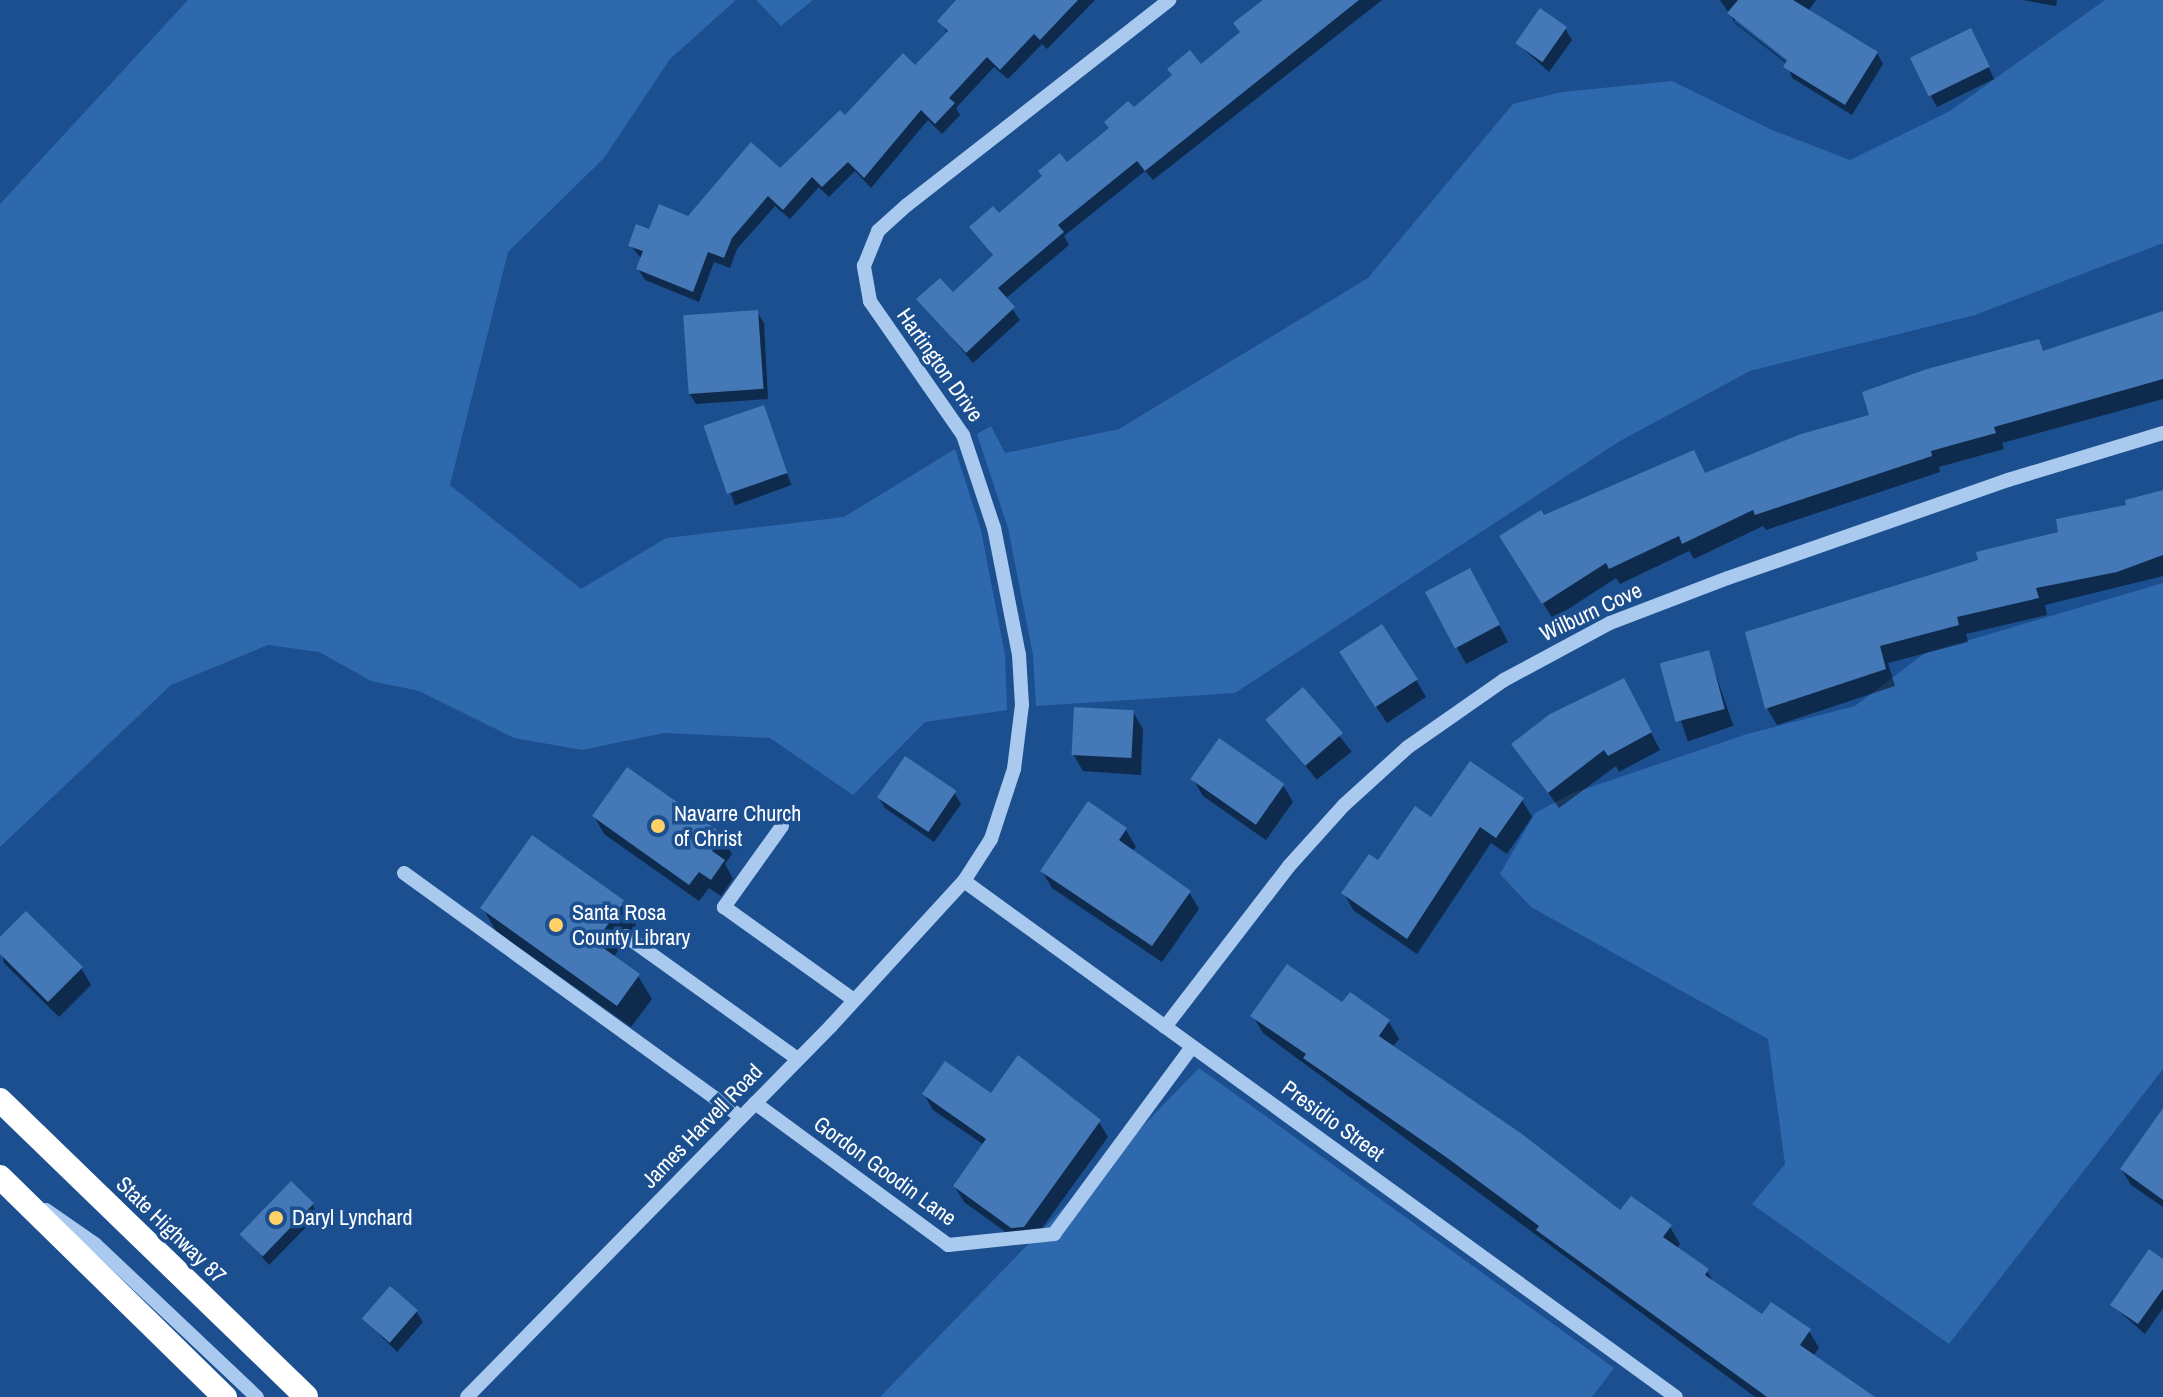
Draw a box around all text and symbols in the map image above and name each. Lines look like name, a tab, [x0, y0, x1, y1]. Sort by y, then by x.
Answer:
street label: Hartington Drive	[891, 303, 989, 427]
street label: Wilburn Cove	[1536, 577, 1646, 647]
place label: Navarre Church of Christ	[674, 800, 801, 852]
marker: Navarre Church of Christ	[649, 817, 667, 835]
place label: Santa Rosa County Library	[572, 899, 690, 950]
marker: Santa Rosa County Library	[547, 916, 565, 934]
street label: James Harvell Road	[636, 1058, 768, 1194]
street label: Presidio Street	[1277, 1075, 1389, 1167]
street label: Gordon Goodin Lane	[809, 1111, 961, 1231]
street label: State Highway 87	[111, 1171, 231, 1289]
place label: Daryl Lynchard	[292, 1205, 413, 1231]
marker: Daryl Lynchard	[267, 1209, 285, 1227]

